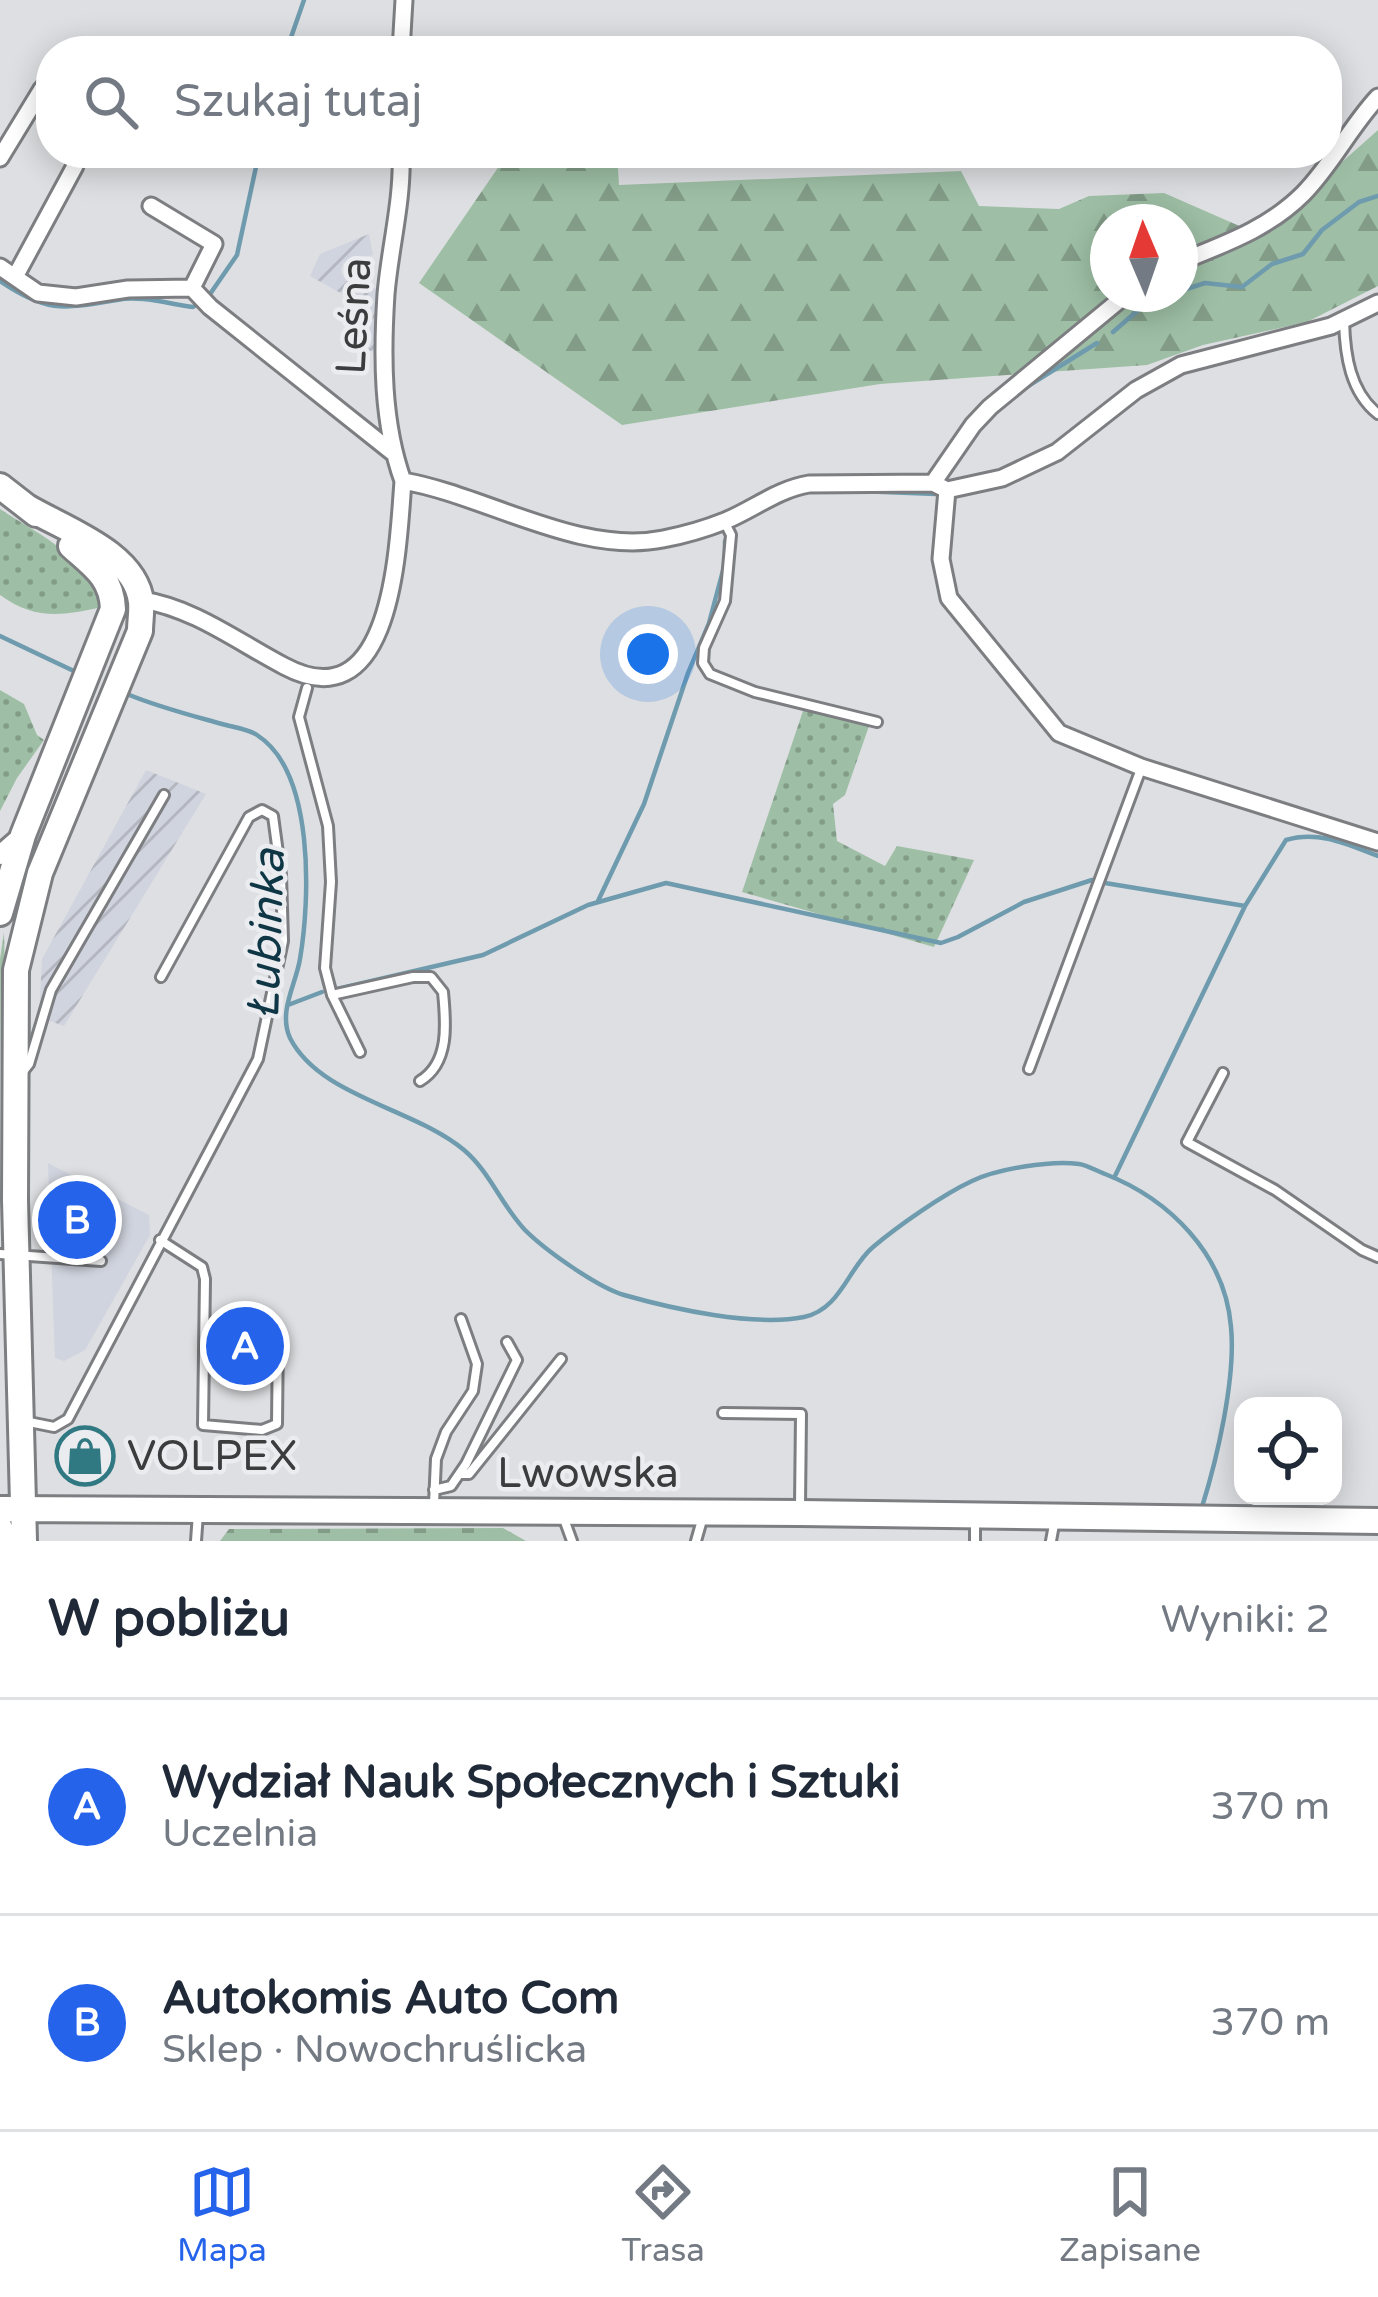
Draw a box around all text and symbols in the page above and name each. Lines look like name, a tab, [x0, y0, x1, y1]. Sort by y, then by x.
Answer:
search box	[36, 36, 1342, 168]
icon: search	[78, 69, 144, 135]
text: Szukaj tutaj	[174, 75, 423, 129]
north arrow	[1090, 204, 1198, 312]
street label: Leśna	[325, 256, 383, 376]
your location	[618, 624, 678, 684]
water label: Łubinka	[237, 846, 297, 1020]
pin: B	[38, 1175, 116, 1265]
pin: A	[206, 1301, 284, 1391]
map controls	[1234, 1397, 1342, 1505]
button: locate	[1234, 1397, 1342, 1505]
shop icon: VOLPEX	[54, 1425, 116, 1487]
place label: VOLPEX	[127, 1431, 297, 1482]
street label: Lwowska	[497, 1448, 679, 1499]
text: W pobliżu	[48, 1588, 290, 1650]
text: Wyniki: 2	[1161, 1596, 1330, 1643]
text: Wydział Nauk Społecznych i Sztuki	[162, 1756, 900, 1810]
text: A	[72, 1783, 102, 1830]
text: 370 m	[1211, 1783, 1330, 1830]
text: Uczelnia	[162, 1810, 318, 1857]
text: Autokomis Auto Com	[162, 1972, 619, 2026]
text: B	[73, 1999, 101, 2046]
text: 370 m	[1211, 1999, 1330, 2046]
text: Sklep · Nowochruślicka	[162, 2026, 587, 2073]
tab: Mapa	[177, 2159, 267, 2270]
tab: Trasa	[621, 2159, 705, 2270]
tab: Zapisane	[1059, 2159, 1201, 2270]

